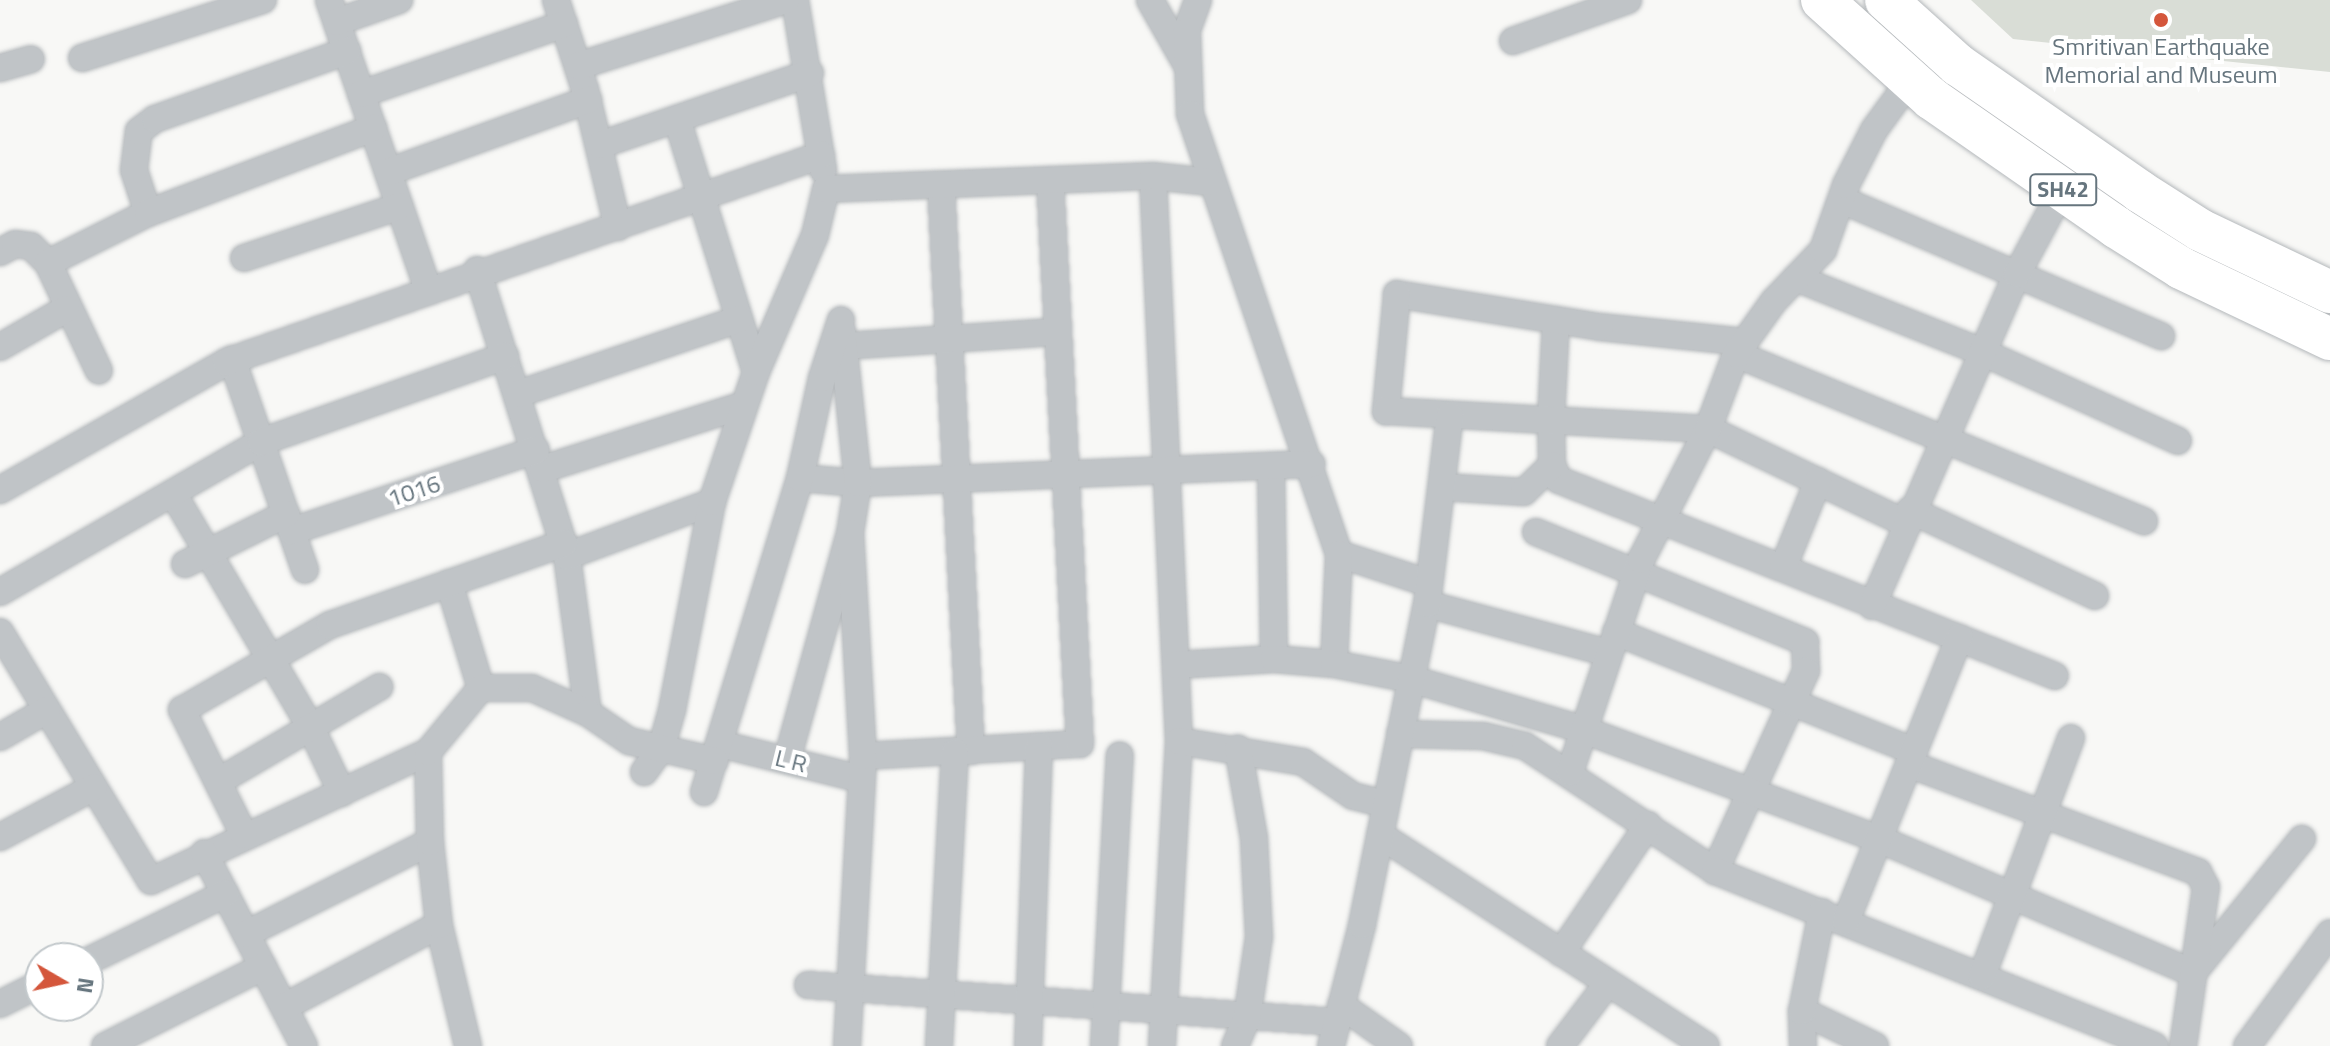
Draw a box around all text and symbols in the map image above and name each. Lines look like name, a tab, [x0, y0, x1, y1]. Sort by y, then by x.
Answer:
marker: Smritivan Earthquake Memorial and Museum	[2152, 11, 2170, 29]
place label: Smritivan Earthquake Memorial and Museum	[2044, 33, 2278, 89]
road number: SH42	[2029, 172, 2097, 208]
street label: 1016	[384, 469, 444, 513]
street label: L R	[772, 743, 810, 779]
north arrow	[24, 942, 104, 1022]
text: N	[68, 975, 104, 996]

